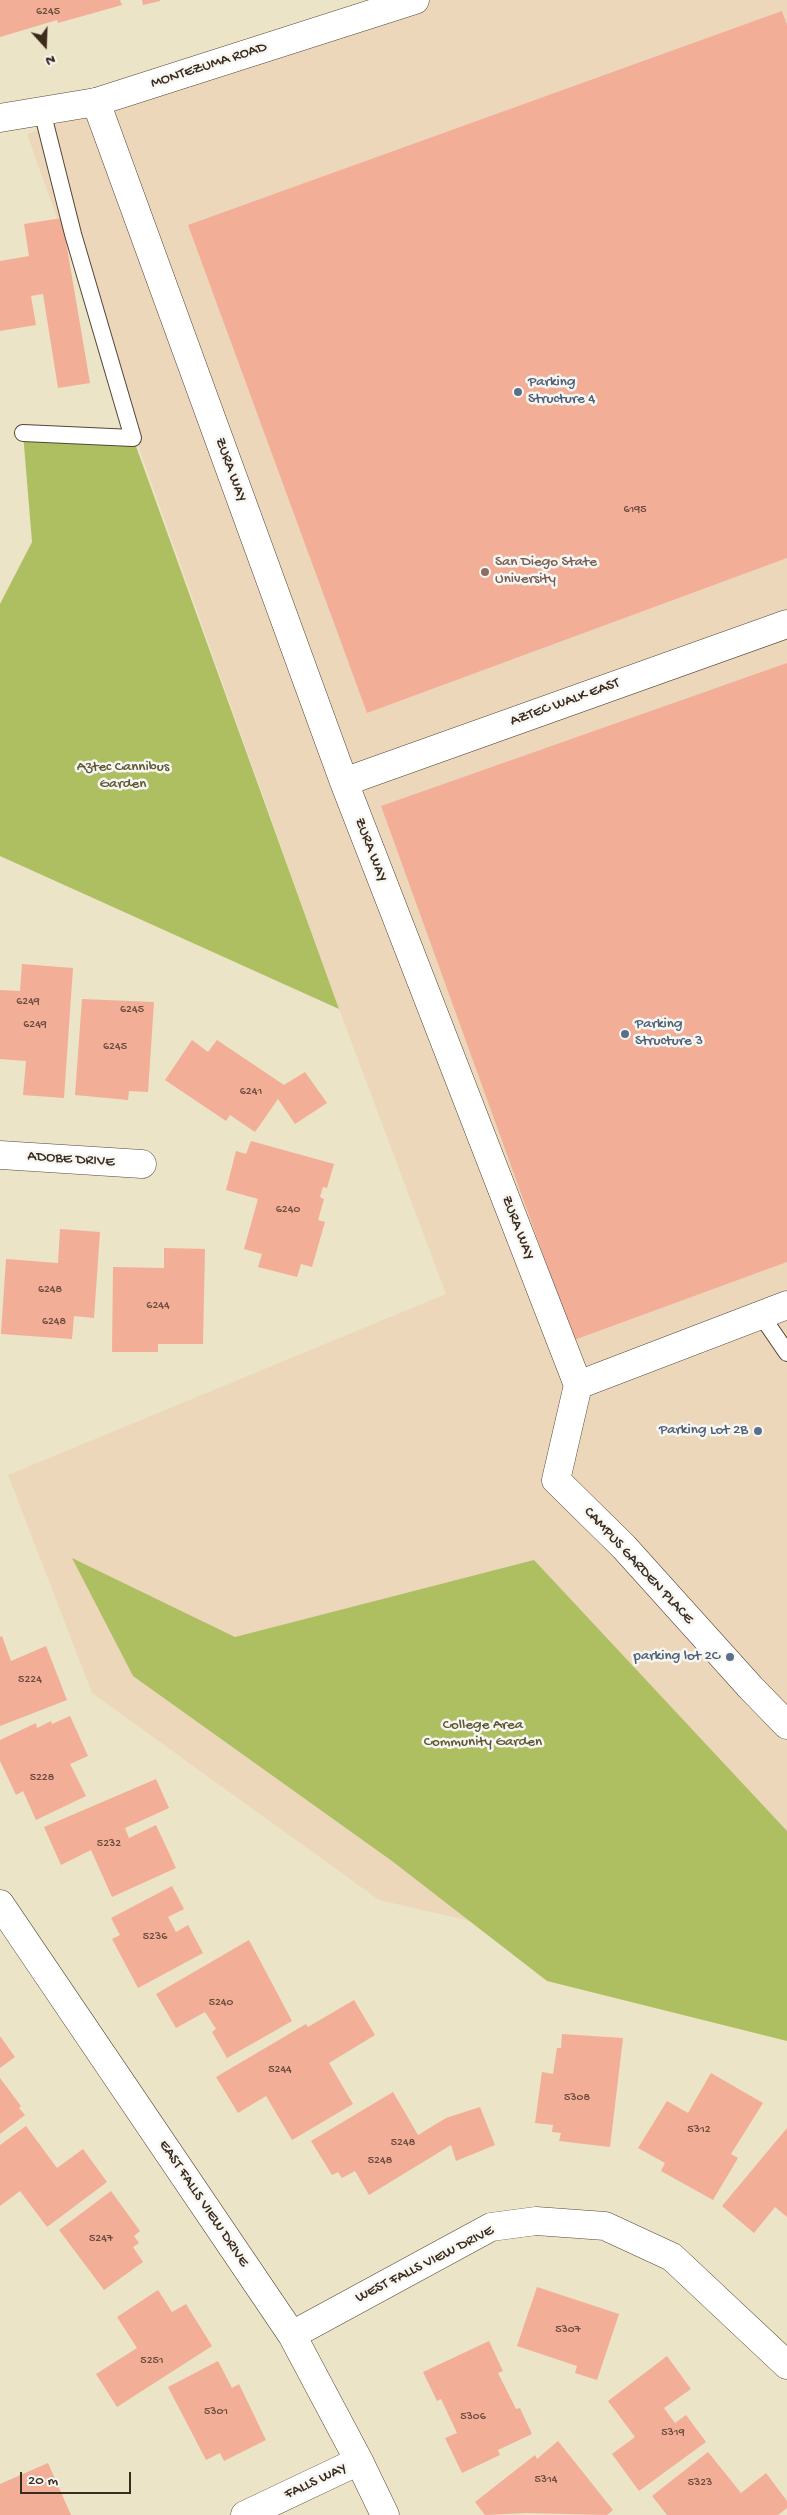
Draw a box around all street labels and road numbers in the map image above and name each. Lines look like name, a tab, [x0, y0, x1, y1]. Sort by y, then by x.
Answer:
street label: MONTEZUMA ROAD	[149, 39, 269, 93]
street label: ZURA WAY	[210, 435, 250, 505]
street label: AZTEC WALK EAST	[508, 675, 622, 731]
street label: ZURA WAY	[350, 815, 390, 885]
street label: ADOBE DRIVE	[27, 1148, 115, 1172]
street label: ZURA WAY	[497, 1193, 537, 1263]
street label: CAMPUS GARDEN PLACE	[579, 1504, 697, 1628]
street label: EAST FALLS VIEW DRIVE	[154, 2137, 252, 2271]
street label: WEST FALLS VIEW DRIVE	[353, 2222, 497, 2308]
street label: FALLS WAY	[282, 2460, 350, 2504]

